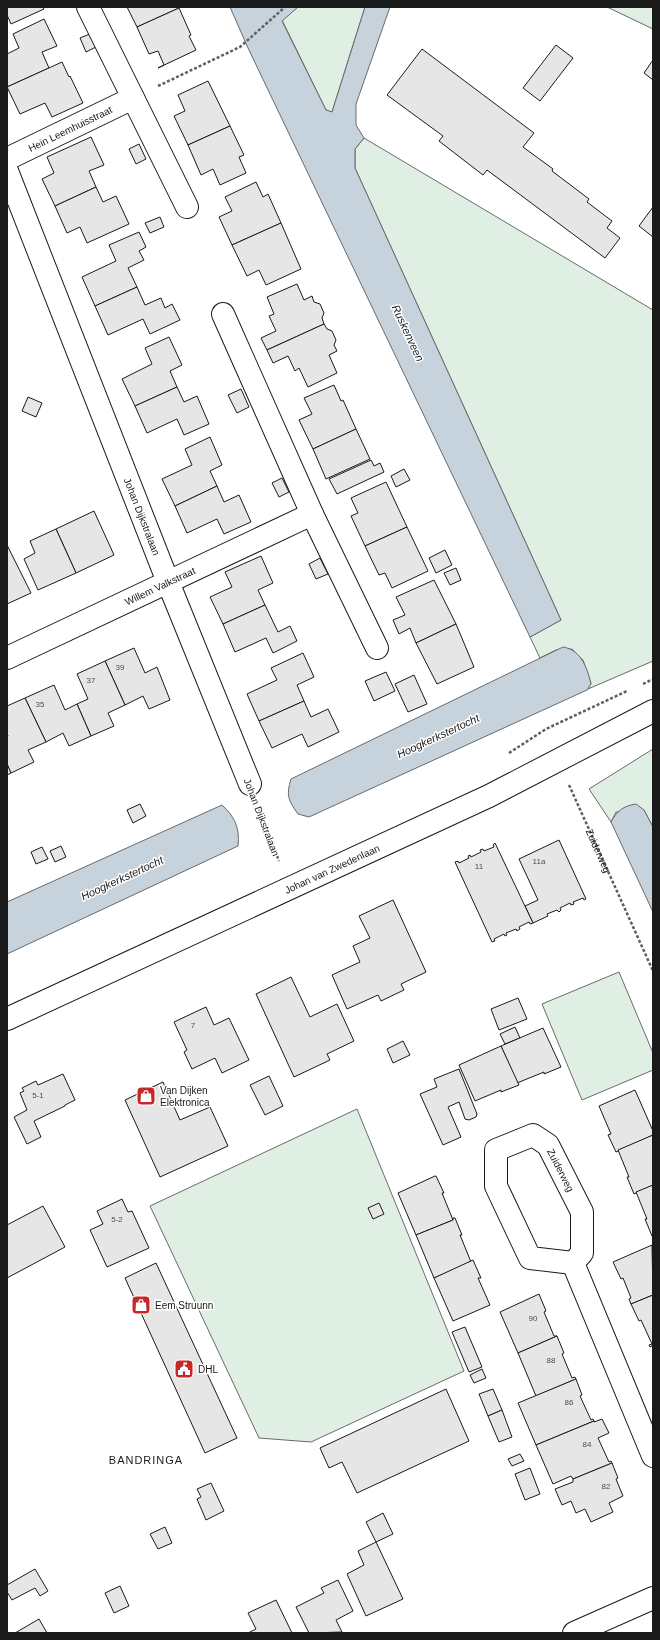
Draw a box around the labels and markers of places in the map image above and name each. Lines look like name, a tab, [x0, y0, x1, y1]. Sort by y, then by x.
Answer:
shop icon: Van Dijken Elektronica	[135, 1085, 157, 1107]
place label: Van Dijken Elektronica	[160, 1085, 210, 1108]
shop icon: Eem Struunn	[130, 1294, 152, 1316]
place label: Eem Struunn	[155, 1300, 213, 1311]
public building icon: DHL	[173, 1358, 195, 1380]
place label: DHL	[198, 1364, 218, 1375]

